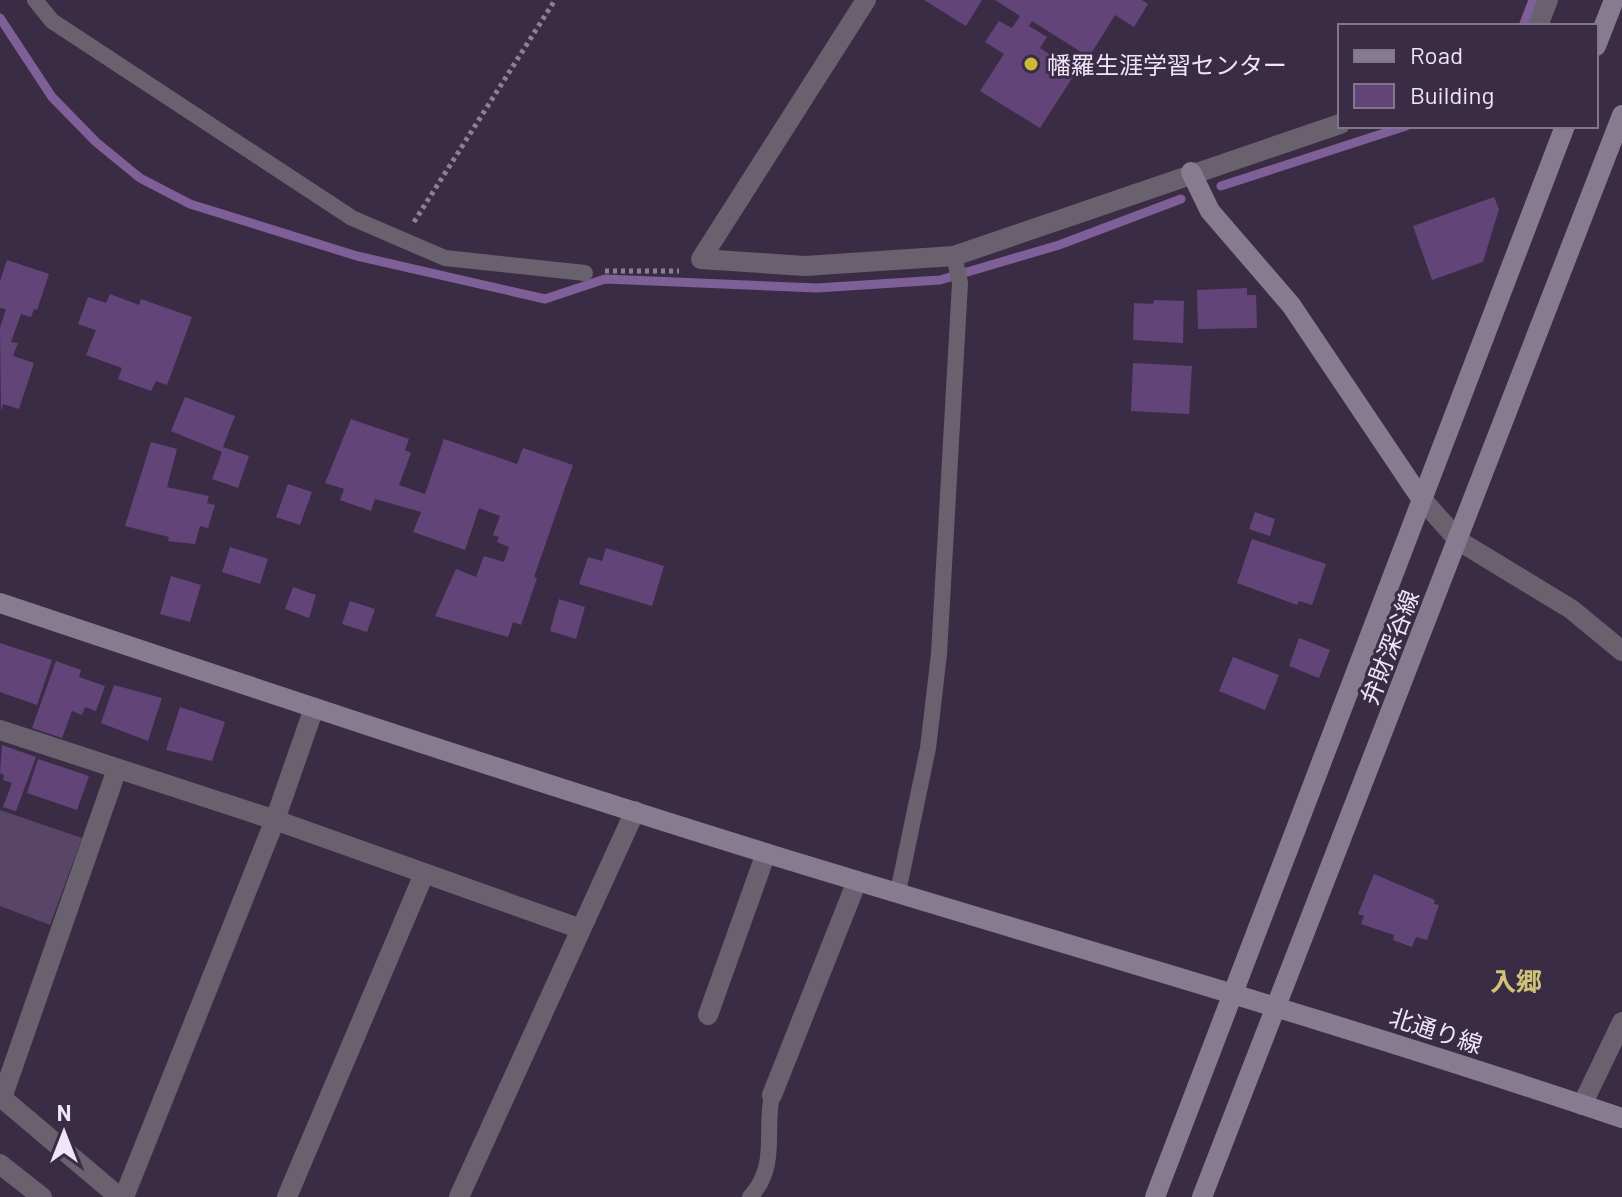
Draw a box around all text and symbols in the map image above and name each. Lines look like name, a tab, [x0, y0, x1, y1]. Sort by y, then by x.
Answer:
legend	[1338, 24, 1598, 128]
text: Road	[1410, 40, 1463, 69]
place label: 幡羅生涯学習センター	[1047, 50, 1287, 79]
marker: 幡羅生涯学習センター	[1022, 55, 1040, 73]
text: Building	[1410, 80, 1494, 109]
street label: 弁財深谷線	[1354, 586, 1424, 708]
district label: 入郷	[1490, 965, 1542, 996]
street label: 北通り線	[1386, 1001, 1486, 1059]
north arrow	[24, 1093, 104, 1173]
text: N	[57, 1099, 71, 1125]

